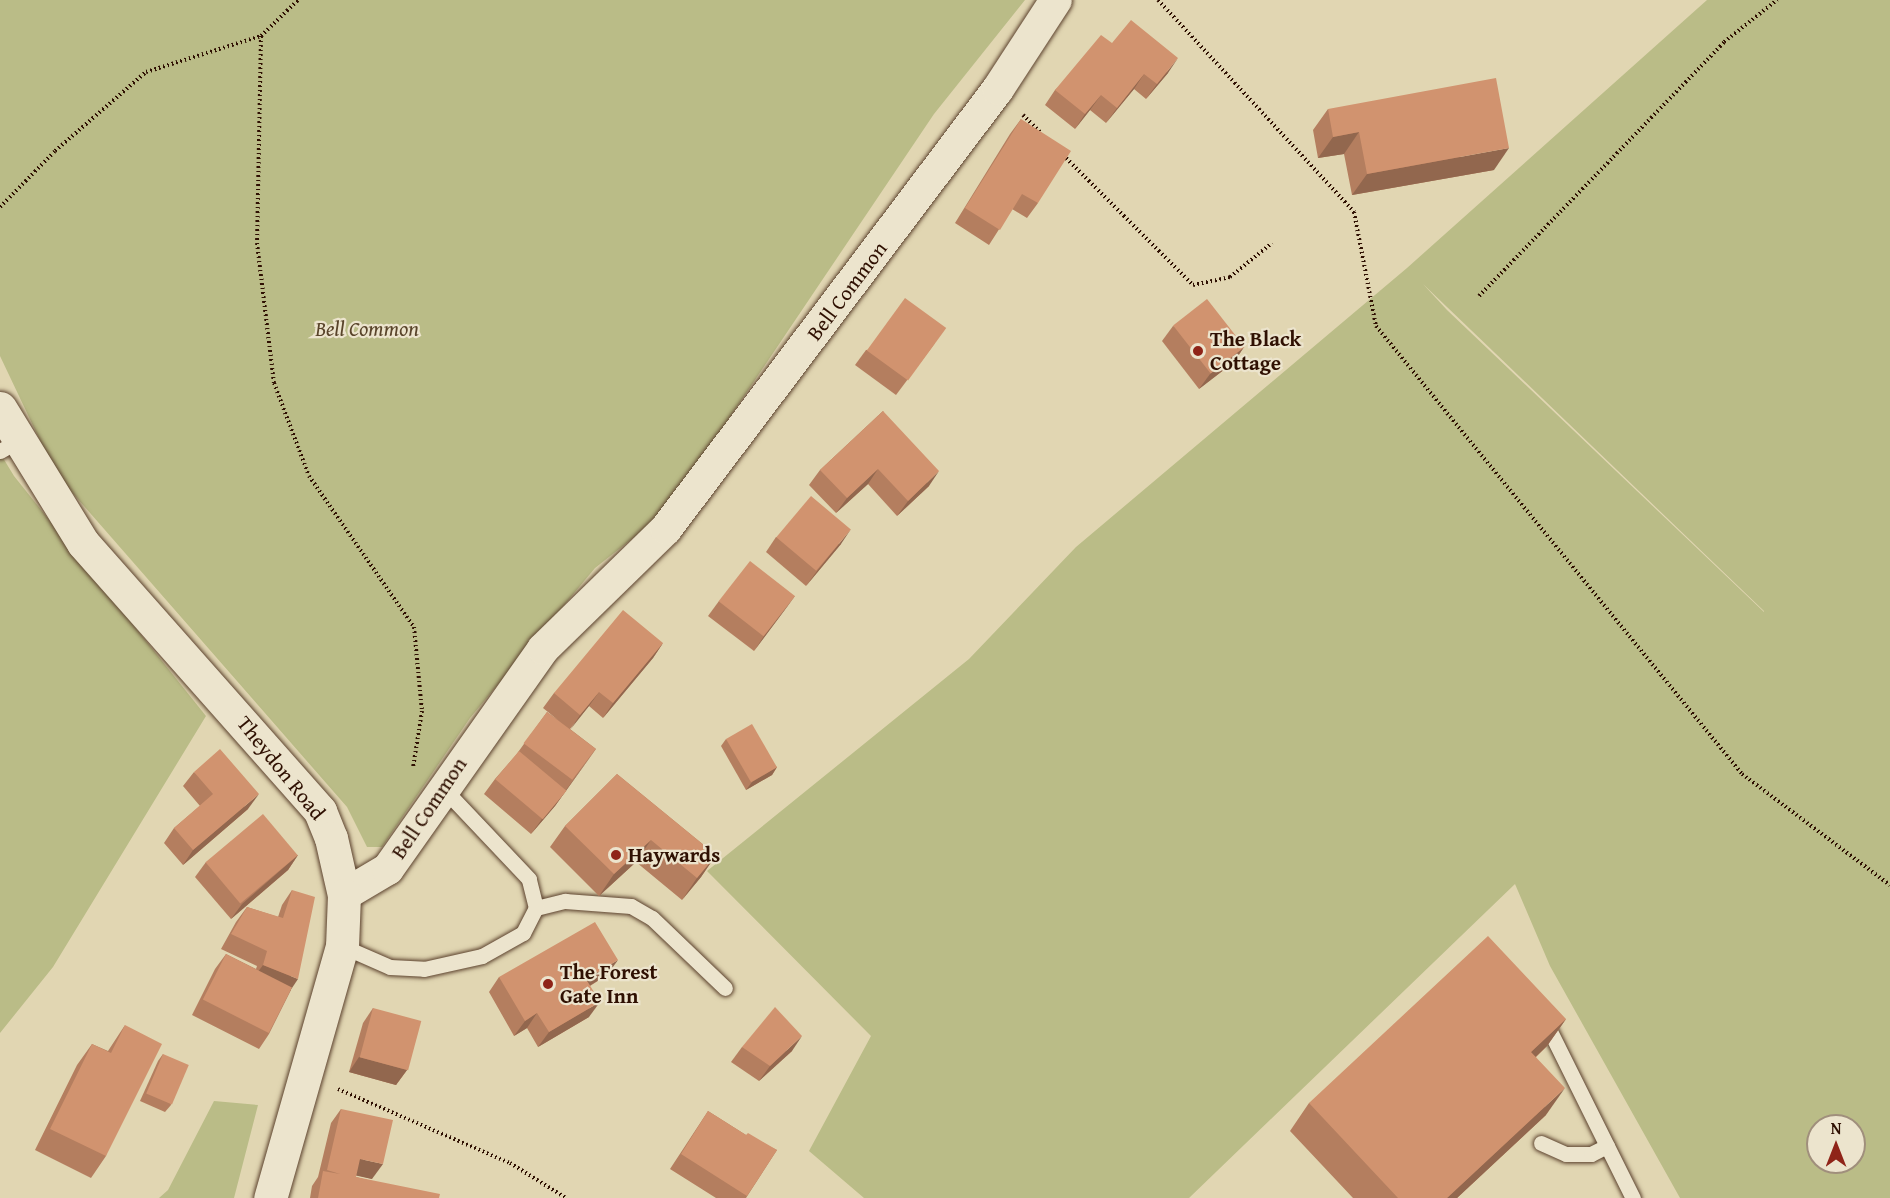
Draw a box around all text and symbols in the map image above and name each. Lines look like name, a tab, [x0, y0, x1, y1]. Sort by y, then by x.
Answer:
street label: Bell Common	[802, 237, 892, 345]
park label: Bell Common	[315, 316, 419, 342]
place label: The Black Cottage	[1210, 326, 1301, 376]
marker: The Black Cottage	[1191, 344, 1205, 358]
street label: Theydon Road	[232, 711, 330, 825]
street label: Bell Common	[386, 752, 472, 864]
place label: Haywards	[628, 842, 720, 868]
marker: Haywards	[609, 848, 623, 862]
place label: The Forest Gate Inn	[560, 959, 658, 1009]
marker: The Forest Gate Inn	[541, 977, 555, 991]
north arrow	[1806, 1114, 1866, 1174]
text: N	[1831, 1116, 1841, 1140]

